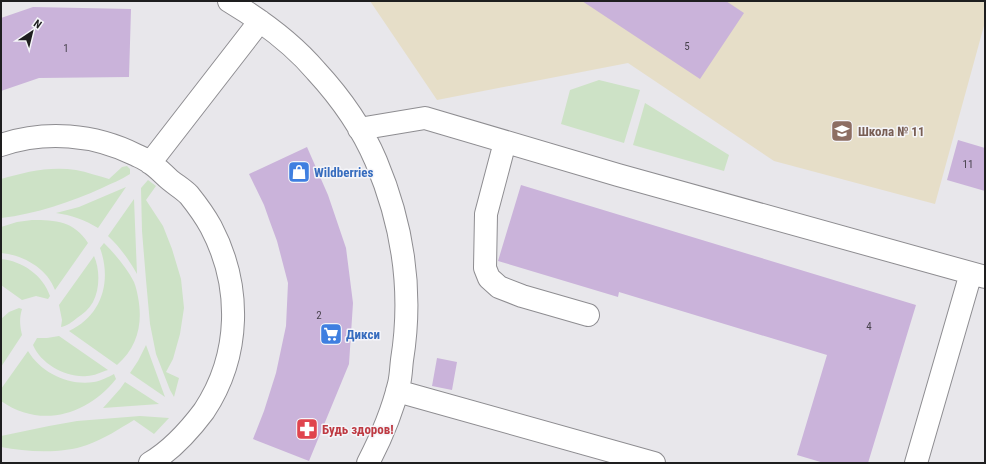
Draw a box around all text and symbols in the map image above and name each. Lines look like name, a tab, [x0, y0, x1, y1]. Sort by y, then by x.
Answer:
north arrow	[12, 12, 52, 52]
text: N	[31, 17, 44, 32]
house number: 5	[684, 40, 690, 53]
house number: 1	[63, 42, 69, 55]
school or university icon: Школа № 11	[829, 118, 855, 144]
place label: Школа № 11	[858, 124, 924, 139]
house number: 11	[963, 158, 973, 171]
shop icon: Wildberries	[286, 159, 312, 185]
place label: Wildberries	[314, 165, 373, 180]
house number: 2	[316, 309, 322, 322]
house number: 4	[866, 320, 872, 333]
supermarket icon: Дикси	[318, 321, 344, 347]
place label: Дикси	[346, 327, 380, 342]
pharmacy icon: Будь здоров!	[294, 416, 320, 442]
place label: Будь здоров!	[322, 422, 394, 437]

